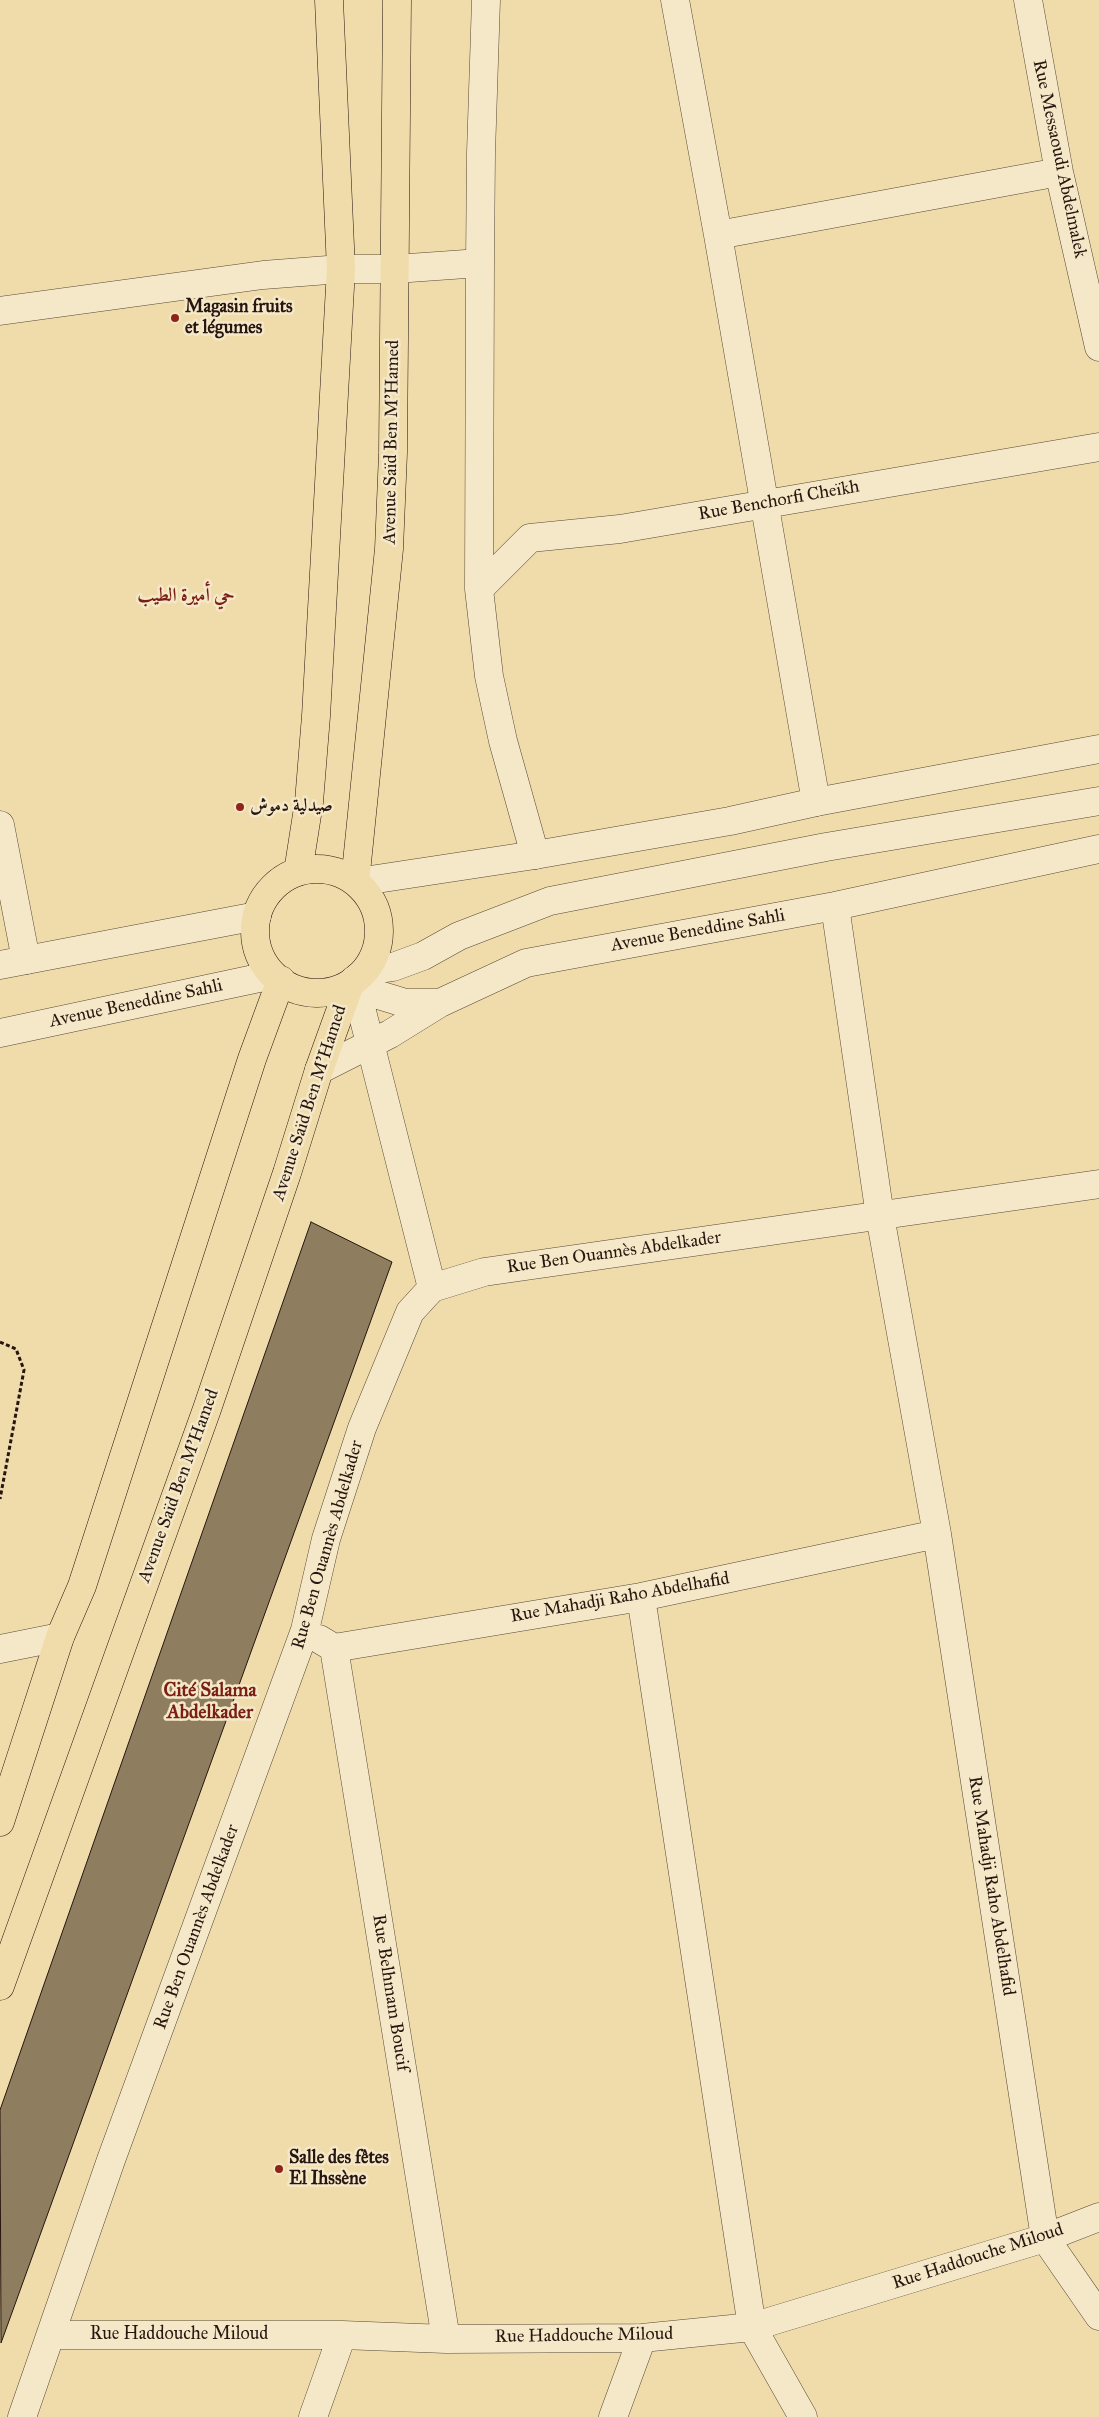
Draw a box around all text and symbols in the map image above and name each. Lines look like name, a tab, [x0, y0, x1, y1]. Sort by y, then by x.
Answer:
street label: Rue Messaoudi Abdelmalek	[1027, 58, 1091, 260]
place label: Magasin fruits et légumes	[185, 297, 293, 340]
marker: Magasin fruits et légumes	[169, 312, 181, 324]
street label: Avenue Saïd Ben M'Hamed	[379, 340, 405, 544]
street label: Rue Benchorfi Cheïkh	[697, 476, 861, 526]
district label: حي أميرة الطيب	[137, 585, 235, 607]
place label: صيدلية دموش	[250, 796, 333, 818]
marker: صيدلية دموش	[234, 801, 246, 813]
street label: Avenue Beneddine Sahli	[609, 905, 787, 957]
street label: Avenue Beneddine Sahli	[47, 975, 225, 1033]
street label: Avenue Saïd Ben M'Hamed	[268, 1002, 352, 1204]
street label: Rue Ben Ouannès Abdelkader	[505, 1227, 723, 1279]
street label: Avenue Saïd Ben M'Hamed	[134, 1386, 224, 1586]
street label: Rue Ben Ouannès Abdelkader	[288, 1438, 368, 1652]
street label: Rue Mahadji Raho Abdelhafid	[509, 1568, 731, 1628]
district label: Cité Salama Abdelkader	[164, 1680, 256, 1724]
street label: Rue Mahadji Raho Abdelhafid	[963, 1775, 1019, 1997]
street label: Rue Ben Ouannès Abdelkader	[150, 1822, 244, 2032]
street label: Rue Belhmam Boucif	[367, 1913, 413, 2073]
place label: Salle des fêtes El Ihssène	[289, 2148, 389, 2190]
marker: Salle des fêtes El Ihssène	[273, 2163, 285, 2175]
street label: Rue Haddouche Miloud	[890, 2219, 1066, 2295]
street label: Rue Haddouche Miloud	[90, 2324, 268, 2346]
street label: Rue Haddouche Miloud	[495, 2324, 673, 2348]

